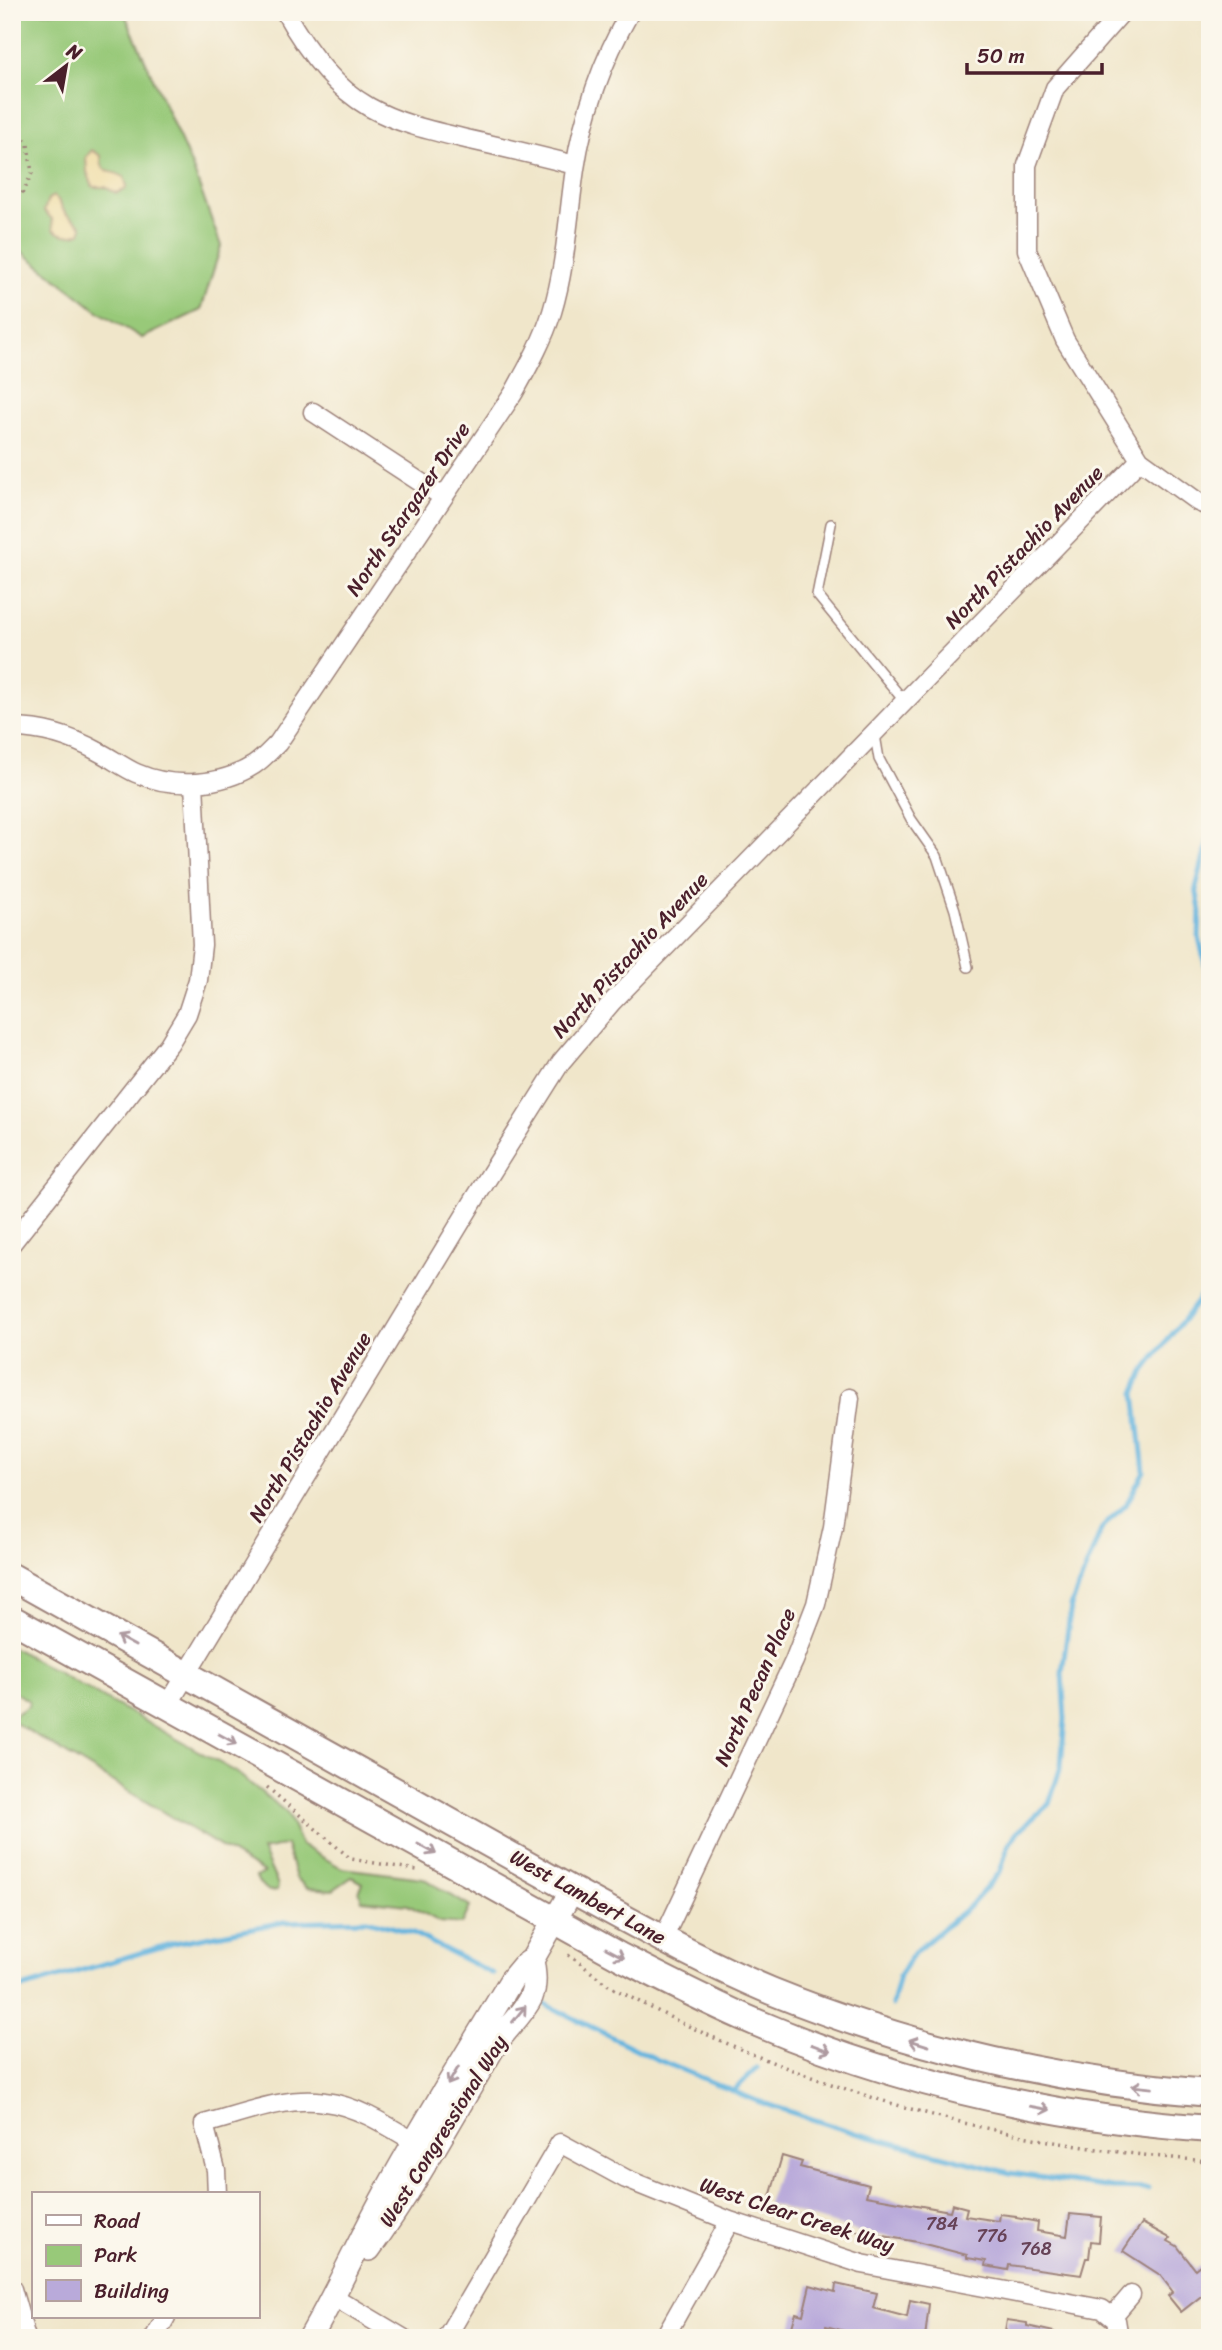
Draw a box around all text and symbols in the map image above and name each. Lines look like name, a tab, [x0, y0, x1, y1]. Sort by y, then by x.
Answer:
north arrow	[32, 32, 102, 102]
scale bar	[967, 32, 1101, 76]
text: N	[59, 34, 89, 70]
text: 50 m	[977, 37, 1025, 75]
street label: North Stargazer Drive	[335, 414, 481, 604]
street label: North Pistachio Avenue	[935, 455, 1113, 638]
street label: North Pistachio Avenue	[542, 862, 718, 1047]
street label: North Pistachio Avenue	[238, 1324, 382, 1530]
street label: North Pecan Place	[703, 1601, 807, 1772]
one-way arrow	[117, 1634, 137, 1648]
one-way arrow	[217, 1733, 238, 1746]
street label: West Lambert Lane	[503, 1838, 674, 1956]
one-way arrow	[416, 1843, 437, 1856]
one-way arrow	[604, 1946, 624, 1960]
one-way arrow	[511, 2006, 526, 2024]
street label: West Congressional Way	[368, 2027, 518, 2235]
one-way arrow	[908, 2035, 930, 2048]
one-way arrow	[810, 2042, 832, 2055]
one-way arrow	[445, 2065, 459, 2085]
one-way arrow	[1131, 2080, 1154, 2093]
one-way arrow	[1028, 2102, 1051, 2115]
street label: West Clear Creek Way	[695, 2166, 899, 2264]
legend	[32, 2192, 259, 2318]
text: Road	[94, 2202, 141, 2240]
house number: 784	[926, 2208, 958, 2240]
house number: 776	[977, 2220, 1007, 2252]
house number: 768	[1020, 2233, 1052, 2265]
text: Park	[94, 2236, 137, 2274]
text: Building	[94, 2272, 170, 2310]

